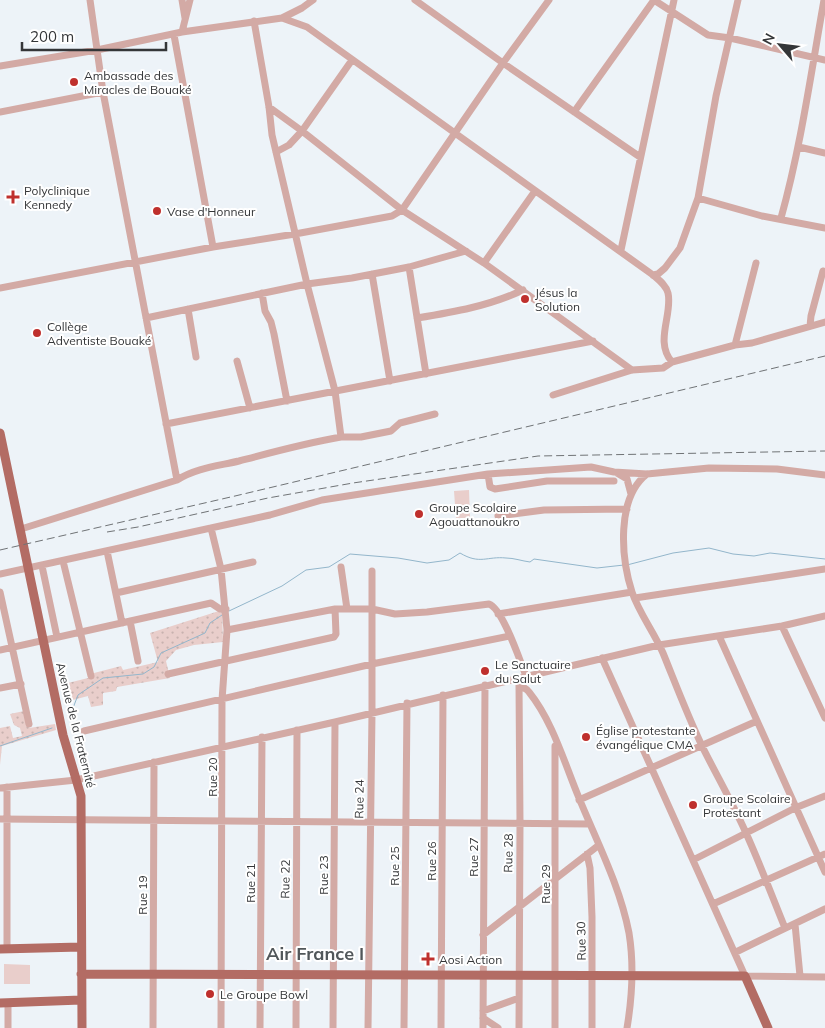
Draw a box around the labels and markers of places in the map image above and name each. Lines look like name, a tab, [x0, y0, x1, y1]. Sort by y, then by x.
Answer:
place label: Ambassade des Miracles de Bouaké	[84, 68, 192, 97]
marker: Ambassade des Miracles de Bouaké	[68, 76, 80, 88]
place label: Polyclinique Kennedy	[24, 183, 90, 212]
marker: Polyclinique Kennedy	[6, 190, 20, 204]
place label: Vase d'Honneur	[167, 204, 256, 219]
marker: Vase d'Honneur	[151, 205, 163, 217]
place label: Jésus la Solution	[535, 285, 580, 314]
marker: Jésus la Solution	[519, 293, 531, 305]
place label: Collège Adventiste Bouaké	[47, 319, 151, 348]
marker: Collège Adventiste Bouaké	[31, 327, 43, 339]
place label: Groupe Scolaire Agouattanoukro	[429, 500, 520, 529]
marker: Groupe Scolaire Agouattanoukro	[413, 508, 425, 520]
place label: Le Sanctuaire du Salut	[495, 657, 571, 686]
marker: Le Sanctuaire du Salut	[479, 665, 491, 677]
place label: Église protestante évangélique CMA	[596, 723, 696, 752]
marker: Église protestante évangélique CMA	[580, 731, 592, 743]
place label: Groupe Scolaire Protestant	[703, 791, 791, 820]
marker: Groupe Scolaire Protestant	[687, 799, 699, 811]
marker: Aosi Action	[421, 952, 435, 966]
place label: Aosi Action	[439, 952, 502, 967]
place label: Le Groupe Bowl	[220, 987, 308, 1002]
marker: Le Groupe Bowl	[204, 988, 216, 1000]

